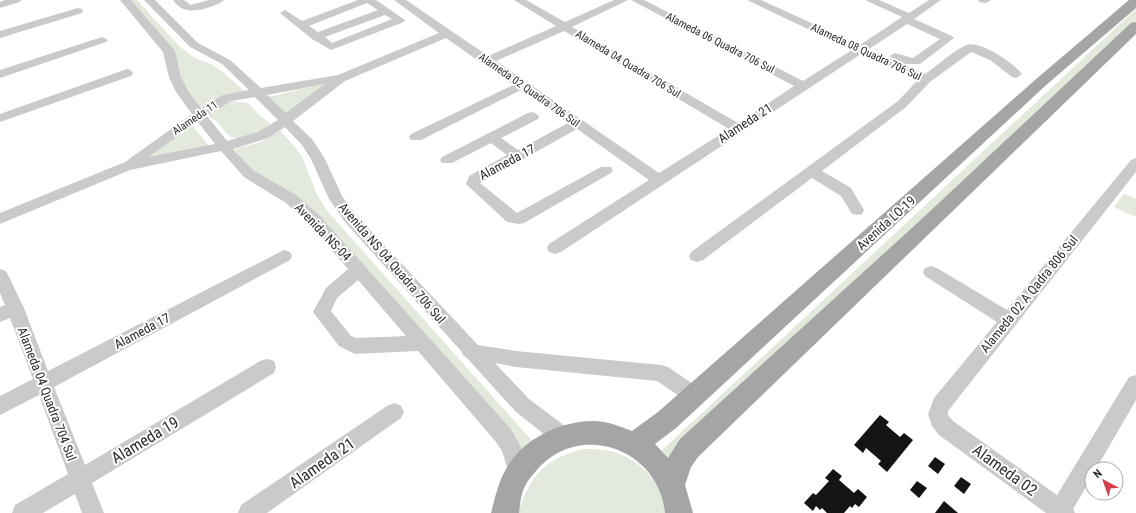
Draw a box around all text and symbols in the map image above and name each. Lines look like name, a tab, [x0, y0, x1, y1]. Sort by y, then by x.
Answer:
street label: Alameda 06 Quadra 706 Sul	[664, 10, 776, 76]
street label: Alameda 08 Quadra 706 Sul	[809, 21, 923, 83]
street label: Alameda 04 Quadra 706 Sul	[573, 27, 683, 101]
street label: Alameda 02 Quadra 706 Sul	[476, 50, 582, 130]
street label: Alameda 11	[170, 98, 220, 138]
street label: Alameda 21	[715, 100, 775, 146]
street label: Alameda 17	[477, 141, 537, 183]
street label: Avenida LO-19	[854, 193, 918, 253]
street label: Avenida NS-04	[292, 200, 355, 264]
street label: Avenida NS 04 Quadra 706 Sul	[335, 200, 449, 327]
street label: Alameda 02 A Qadra 806 Sul	[977, 232, 1081, 356]
street label: Alameda 17	[112, 310, 172, 352]
street label: Alameda 04 Quadra 704 Sul	[15, 325, 79, 463]
street label: Alameda 19	[108, 412, 182, 468]
street label: Alameda 21	[286, 434, 358, 492]
street label: Alameda 02	[969, 440, 1041, 500]
north arrow	[1084, 461, 1124, 501]
text: N	[1091, 467, 1105, 481]

